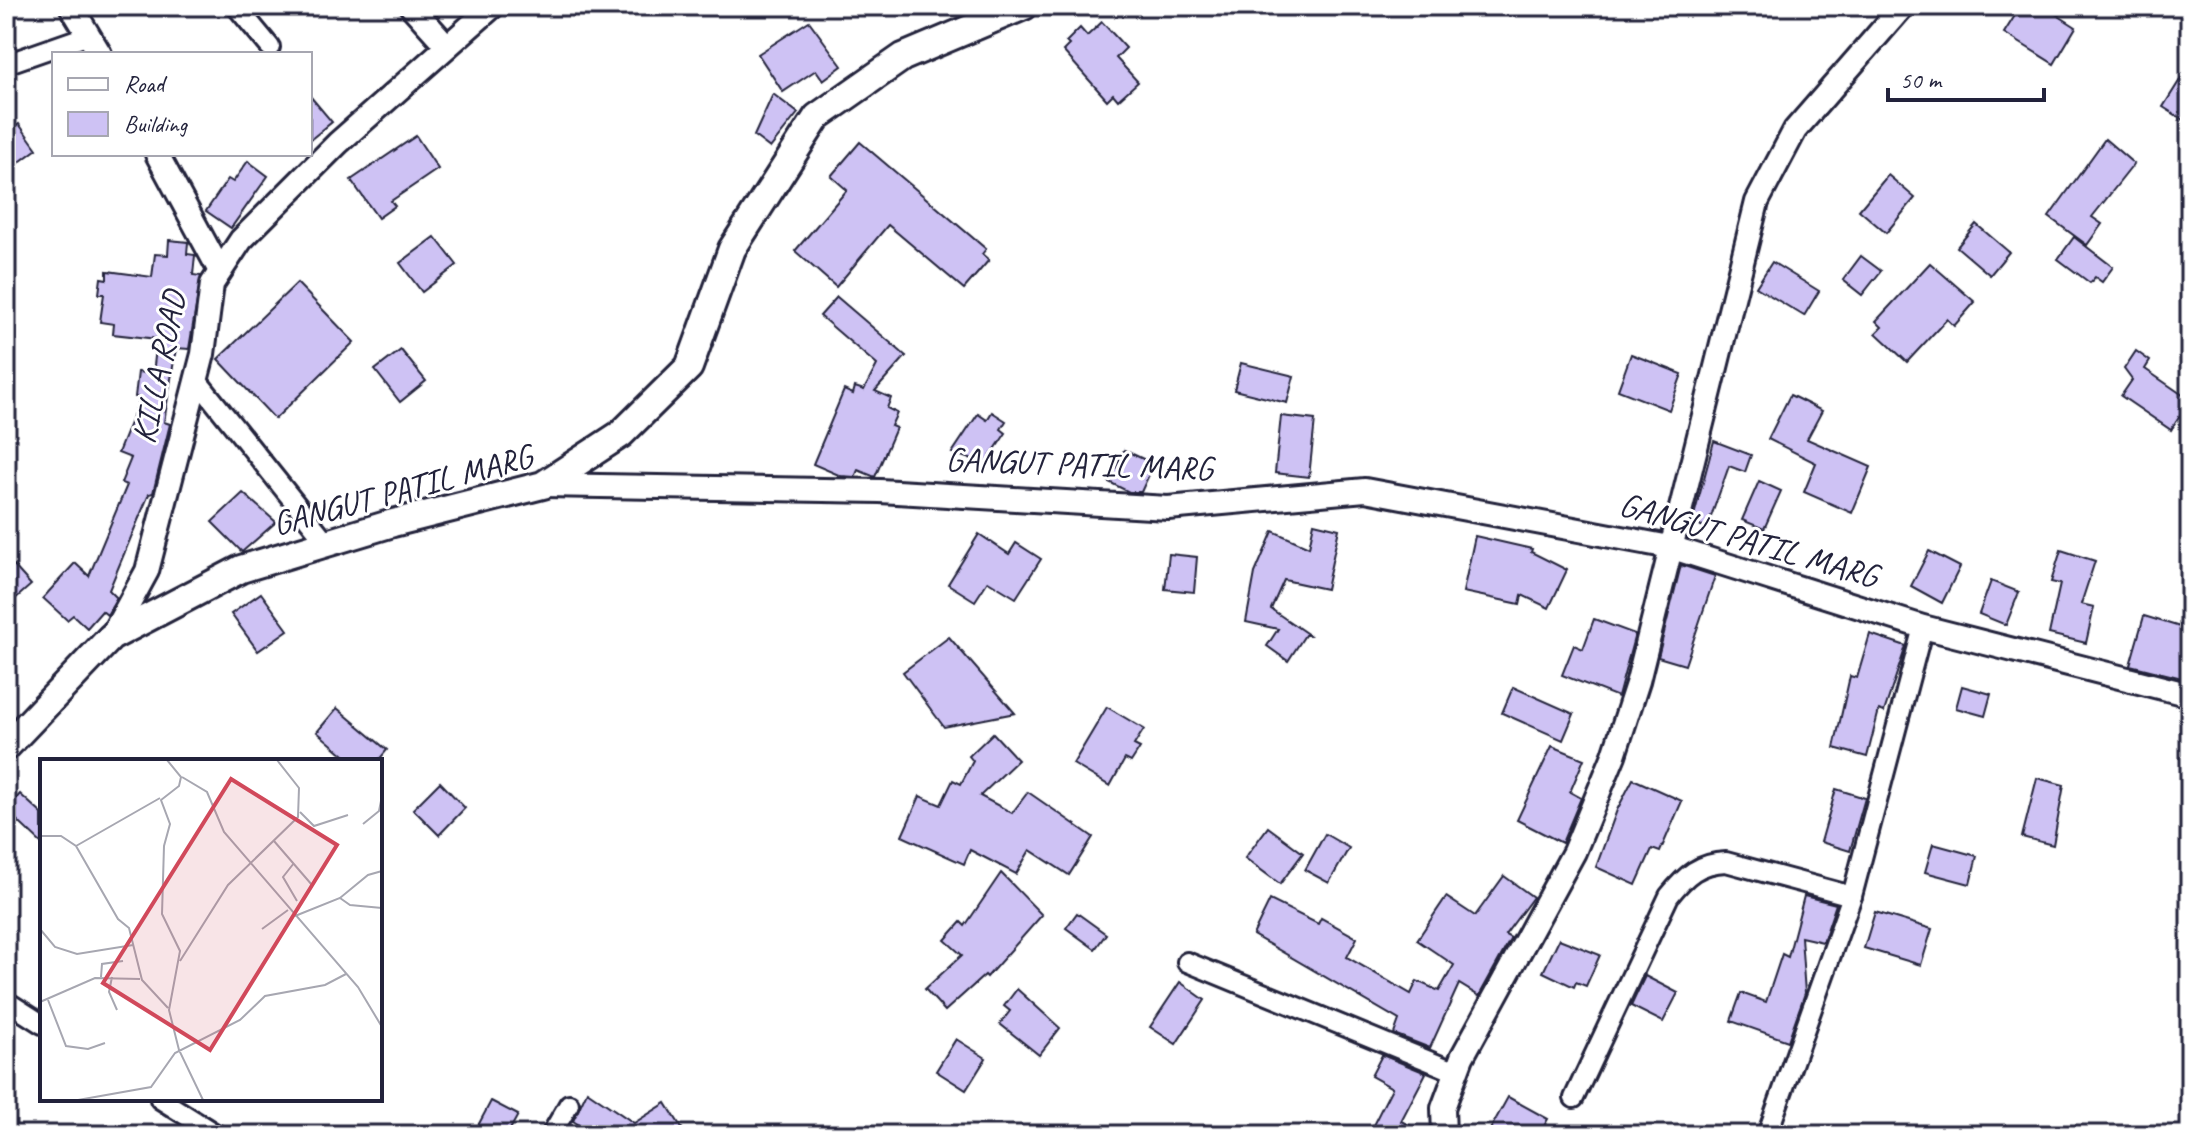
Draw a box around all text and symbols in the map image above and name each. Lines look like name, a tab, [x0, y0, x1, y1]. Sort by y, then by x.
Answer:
legend	[52, 52, 312, 156]
scale bar	[1888, 52, 2044, 102]
text: 50 m	[1900, 65, 1943, 95]
text: Road	[124, 69, 168, 99]
text: Building	[124, 109, 189, 139]
street label: KILLA ROAD	[121, 285, 196, 447]
street label: GANGUT PATIL MARG	[268, 433, 540, 545]
street label: GANGUT PATIL MARG	[945, 437, 1217, 490]
street label: GANGUT PATIL MARG	[1615, 482, 1886, 598]
inset map	[40, 759, 382, 1101]

